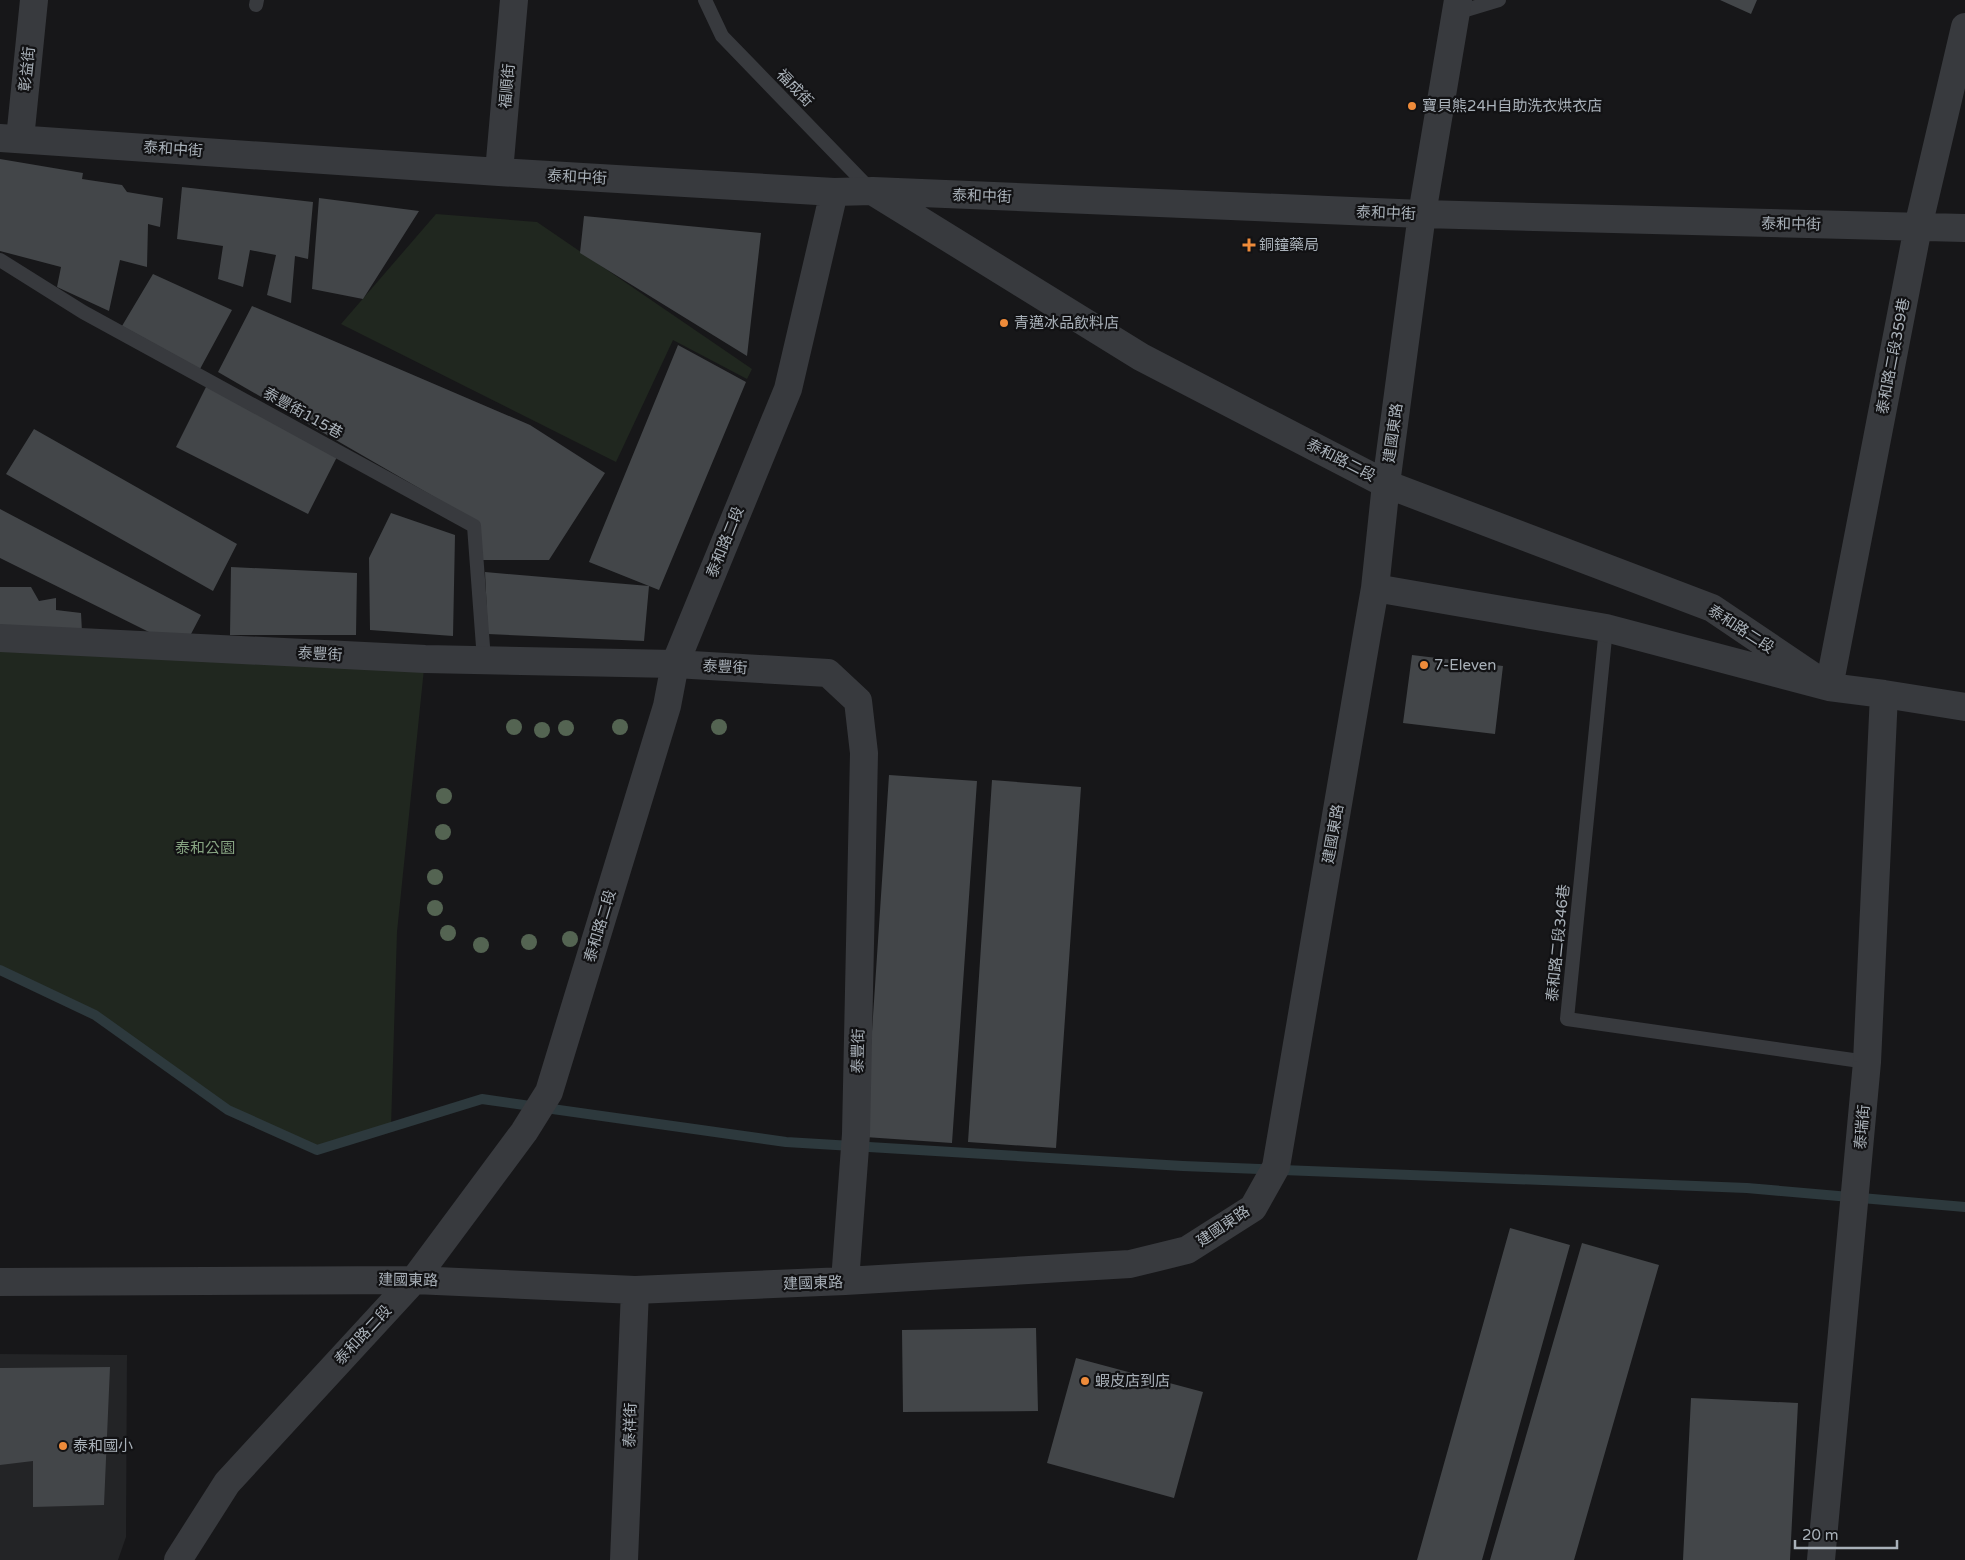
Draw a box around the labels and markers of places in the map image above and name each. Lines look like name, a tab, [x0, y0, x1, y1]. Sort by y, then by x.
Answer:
place label: 寶貝熊24H自助洗衣烘衣店	[1422, 97, 1602, 115]
marker: 寶貝熊24H自助洗衣烘衣店	[1406, 100, 1418, 112]
place label: 銅鐘藥局	[1259, 236, 1319, 254]
marker: 銅鐘藥局	[1243, 239, 1255, 251]
place label: 青邁冰品飲料店	[1014, 314, 1119, 332]
marker: 青邁冰品飲料店	[998, 317, 1010, 329]
place label: 7-Eleven	[1434, 656, 1496, 674]
marker: 7-Eleven	[1418, 659, 1430, 671]
place label: 蝦皮店到店	[1095, 1372, 1170, 1390]
marker: 蝦皮店到店	[1079, 1375, 1091, 1387]
place label: 泰和國小	[73, 1437, 133, 1455]
marker: 泰和國小	[57, 1440, 69, 1452]

